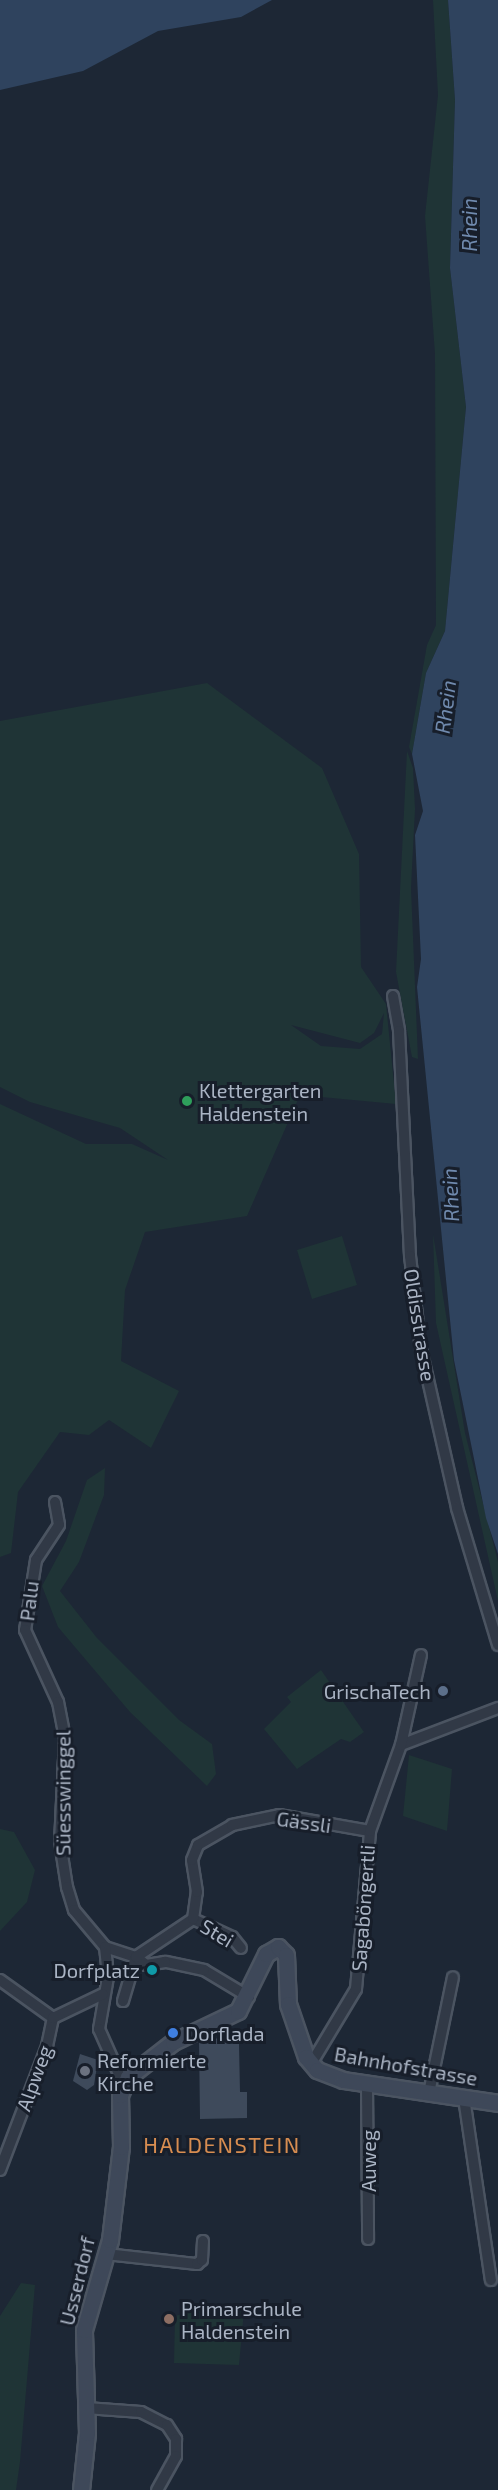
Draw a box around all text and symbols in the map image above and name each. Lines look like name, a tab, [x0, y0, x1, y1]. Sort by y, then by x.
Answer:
water label: Rhein	[456, 198, 482, 252]
water label: Rhein	[429, 679, 461, 735]
place label: Klettergarten Haldenstein	[199, 1078, 321, 1125]
marker: Klettergarten Haldenstein	[180, 1094, 194, 1108]
water label: Rhein	[436, 1168, 464, 1222]
street label: Oldisstrasse	[399, 1267, 441, 1383]
street label: Palu	[15, 1580, 43, 1622]
place label: GrischaTech	[324, 1679, 431, 1703]
marker: GrischaTech	[436, 1684, 450, 1698]
street label: Süesswinggel	[51, 1730, 75, 1856]
street label: Gässli	[275, 1806, 333, 1838]
street label: Sagaböngertli	[347, 1844, 379, 1972]
street label: Stei	[196, 1914, 238, 1952]
place label: Dorfplatz	[53, 1958, 140, 1982]
marker: Dorfplatz	[145, 1963, 159, 1977]
place label: Dorflada	[185, 2021, 264, 2045]
marker: Dorflada	[166, 2026, 180, 2040]
street label: Alpweg	[11, 2042, 57, 2114]
street label: Bahnhofstrasse	[333, 2042, 479, 2090]
place label: Reformierte Kirche	[97, 2048, 206, 2095]
marker: Reformierte Kirche	[78, 2064, 92, 2078]
street label: Auweg	[356, 2130, 380, 2192]
district label: HALDENSTEIN	[143, 2132, 301, 2158]
street label: Usserdorf	[54, 2234, 100, 2328]
place label: Primarschule Haldenstein	[181, 2296, 302, 2343]
marker: Primarschule Haldenstein	[162, 2312, 176, 2326]

